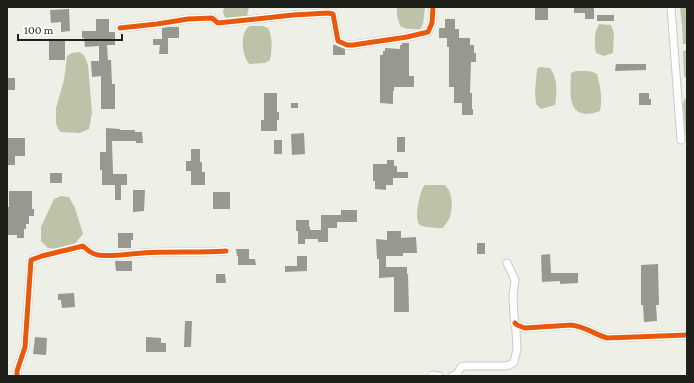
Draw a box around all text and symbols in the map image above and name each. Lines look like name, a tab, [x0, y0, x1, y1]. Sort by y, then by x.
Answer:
scale bar	[18, 16, 122, 42]
text: 100 m	[24, 23, 54, 37]

